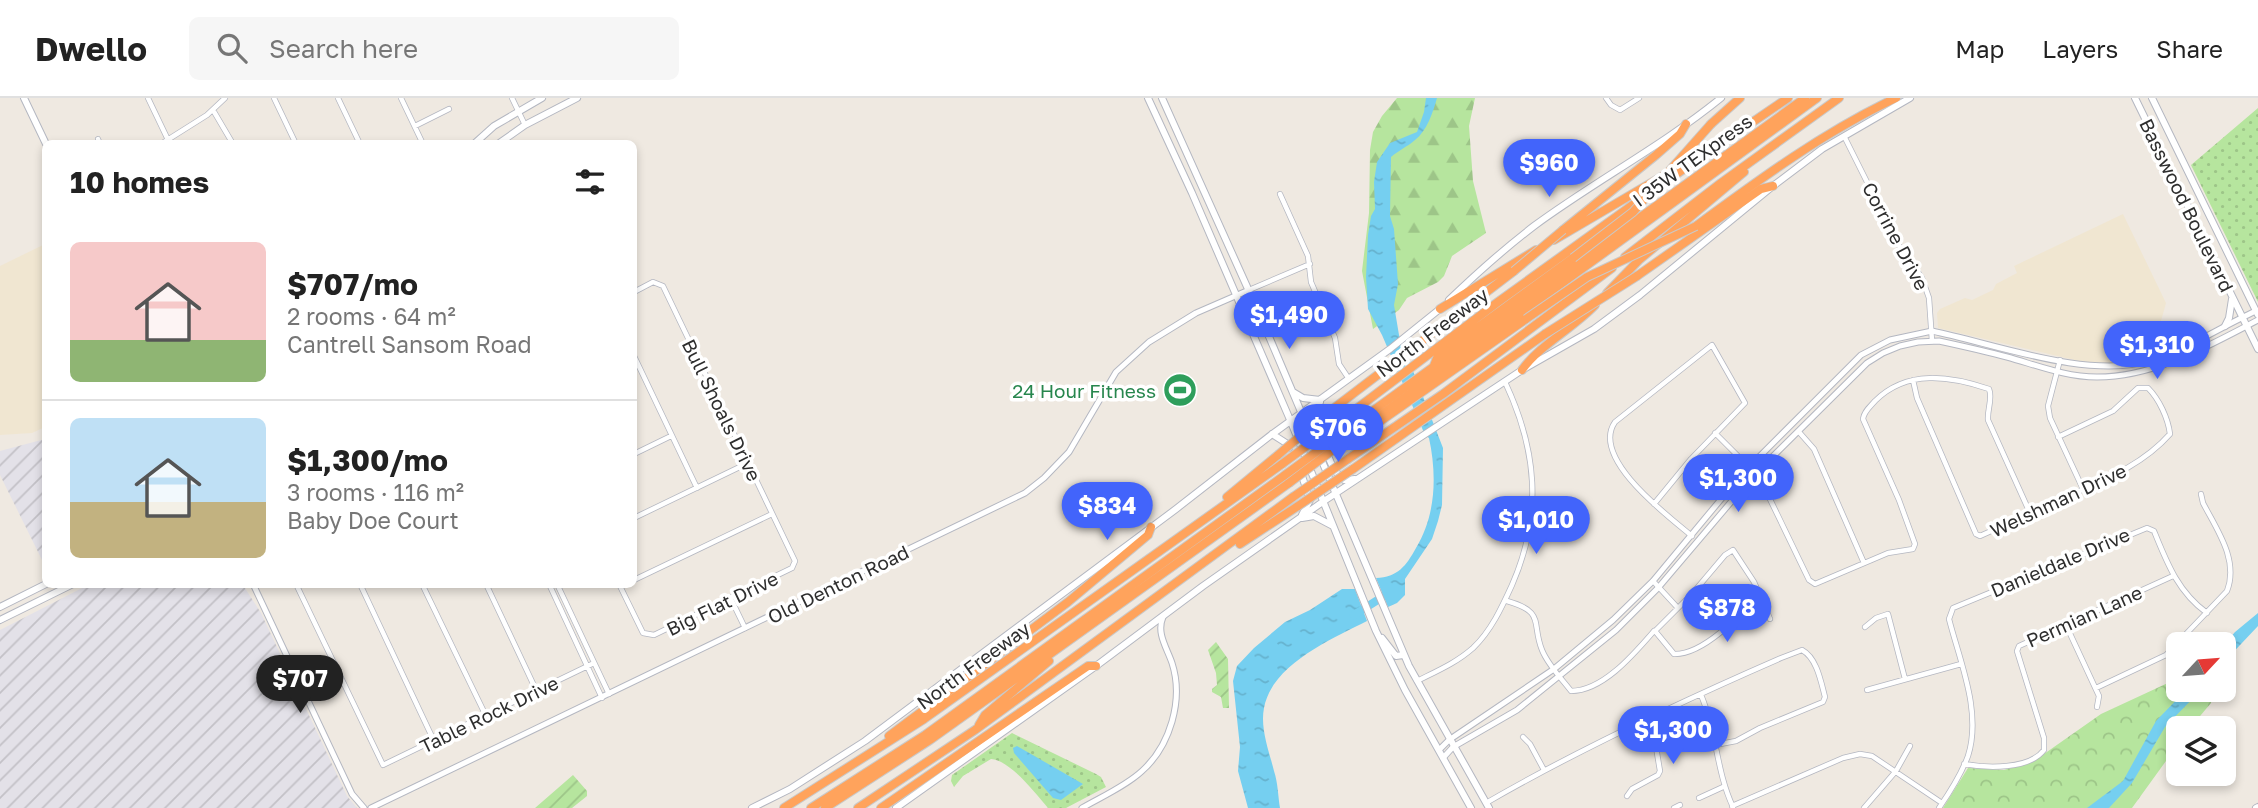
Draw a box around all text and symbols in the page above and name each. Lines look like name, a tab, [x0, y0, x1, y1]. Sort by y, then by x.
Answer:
search box	[189, 17, 679, 80]
text: Dwello	[35, 29, 147, 68]
icon: search	[213, 29, 251, 67]
text: Search here	[269, 33, 418, 64]
text: Map	[1955, 34, 2004, 63]
text: Layers	[2042, 34, 2118, 63]
text: Share	[2156, 34, 2223, 63]
street label: I 35W TEXpress	[1628, 109, 1756, 211]
street label: Basswood Boulevard	[2135, 115, 2239, 295]
pin: $960	[1508, 140, 1590, 199]
text: $960	[1519, 148, 1579, 176]
icon: filters	[571, 163, 609, 201]
text: 10 homes	[70, 164, 209, 200]
street label: Corrine Drive	[1858, 178, 1934, 294]
text: $707/mo	[287, 266, 418, 302]
icon: home	[126, 270, 210, 354]
street label: North Freeway	[1372, 282, 1493, 382]
pin: $1,490	[1232, 292, 1346, 351]
text: $1,490	[1250, 300, 1328, 328]
text: 2 rooms · 64 m²	[287, 302, 456, 330]
pin: $1,310	[2100, 322, 2214, 381]
text: Cantrell Sansom Road	[287, 330, 532, 358]
text: $1,310	[2119, 330, 2195, 358]
street label: Bull Shoals Drive	[678, 335, 766, 485]
sports icon: 24 Hour Fitness	[1161, 371, 1199, 409]
place label: 24 Hour Fitness	[1012, 379, 1156, 402]
pin: $706	[1297, 404, 1379, 464]
text: $706	[1309, 413, 1367, 441]
text: $1,300/mo	[287, 442, 448, 478]
icon: home	[126, 446, 210, 530]
pin: $1,300	[1681, 454, 1795, 514]
street label: Welshman Drive	[1986, 458, 2130, 542]
text: $1,300	[1699, 463, 1777, 491]
text: 3 rooms · 116 m²	[287, 478, 464, 506]
pin: $834	[1066, 482, 1148, 542]
text: $834	[1078, 491, 1136, 519]
pin: $1,010	[1479, 496, 1593, 556]
text: $1,010	[1498, 505, 1574, 533]
text: Baby Doe Court	[287, 506, 459, 534]
street label: Danieldale Drive	[1987, 522, 2133, 602]
street label: Old Denton Road	[764, 540, 912, 628]
street label: Big Flat Drive	[662, 566, 782, 640]
street label: Permian Lane	[2023, 580, 2145, 652]
pin: $878	[1686, 584, 1768, 644]
text: $878	[1698, 593, 1756, 621]
street label: North Freeway	[912, 616, 1034, 714]
north arrow	[2166, 632, 2236, 702]
map controls	[2166, 632, 2236, 786]
pin: $707	[259, 656, 341, 715]
text: $707	[272, 664, 328, 692]
street label: Table Rock Drive	[416, 671, 562, 757]
pin: $1,300	[1616, 706, 1730, 766]
text: $1,300	[1634, 715, 1712, 743]
button: layers	[2166, 716, 2236, 786]

